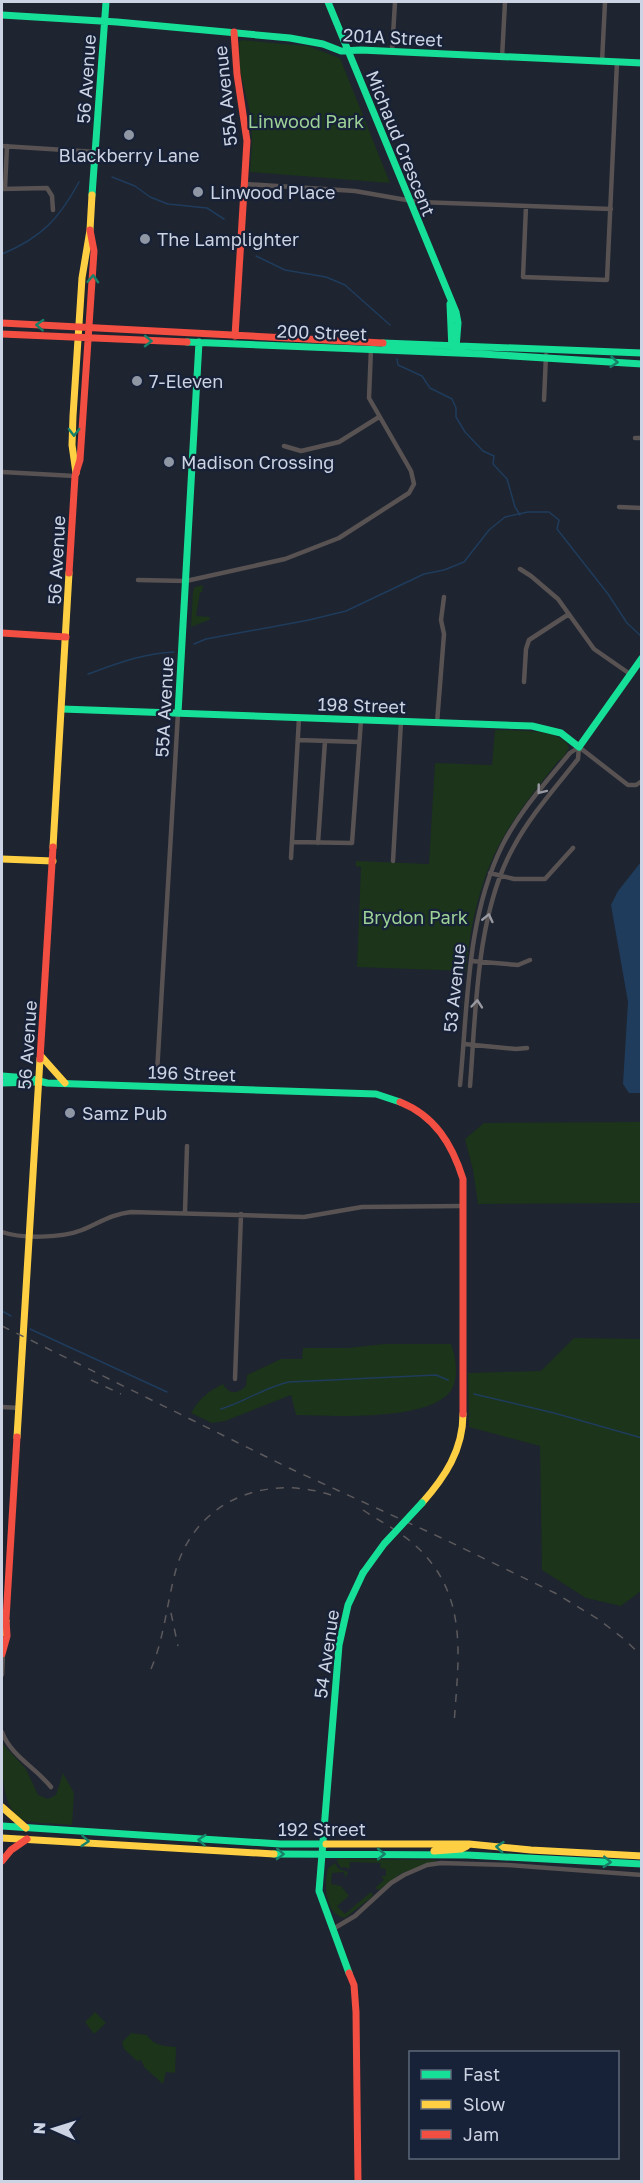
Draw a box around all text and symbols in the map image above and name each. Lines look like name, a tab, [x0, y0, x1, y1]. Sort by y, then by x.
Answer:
street label: 201A Street	[342, 23, 444, 51]
street label: 56 Avenue	[72, 34, 100, 124]
street label: 55A Avenue	[209, 45, 241, 147]
street label: Michaud Crescent	[362, 67, 440, 219]
park label: Linwood Park	[248, 110, 364, 132]
marker: Blackberry Lane	[122, 128, 136, 142]
place label: Blackberry Lane	[59, 144, 199, 166]
place label: Linwood Place	[210, 181, 336, 203]
marker: Linwood Place	[191, 185, 205, 199]
place label: The Lamplighter	[157, 228, 299, 250]
marker: The Lamplighter	[138, 232, 152, 246]
one-way arrow	[86, 274, 99, 283]
one-way arrow	[36, 319, 45, 332]
street label: 200 Street	[276, 319, 368, 345]
one-way arrow	[143, 335, 152, 348]
one-way arrow	[610, 355, 619, 368]
place label: 7-Eleven	[149, 370, 223, 392]
marker: 7-Eleven	[130, 374, 144, 388]
one-way arrow	[67, 427, 80, 436]
place label: Madison Crossing	[181, 451, 334, 473]
marker: Madison Crossing	[162, 455, 176, 469]
street label: 56 Avenue	[43, 515, 69, 605]
street label: 55A Avenue	[150, 656, 178, 758]
street label: 198 Street	[317, 692, 407, 718]
one-way arrow	[537, 783, 548, 794]
park label: Brydon Park	[362, 906, 468, 928]
one-way arrow	[481, 914, 494, 924]
street label: 53 Avenue	[438, 943, 470, 1033]
one-way arrow	[470, 999, 483, 1008]
street label: 56 Avenue	[13, 1000, 41, 1090]
street label: 196 Street	[147, 1060, 237, 1086]
place label: Samz Pub	[82, 1102, 167, 1124]
marker: Samz Pub	[63, 1106, 77, 1120]
street label: 54 Avenue	[309, 1608, 343, 1700]
street label: 192 Street	[278, 1818, 366, 1840]
one-way arrow	[198, 1833, 207, 1846]
one-way arrow	[80, 1835, 89, 1848]
one-way arrow	[495, 1841, 504, 1854]
one-way arrow	[275, 1847, 284, 1860]
one-way arrow	[376, 1848, 385, 1860]
one-way arrow	[602, 1856, 611, 1869]
legend	[409, 2051, 619, 2159]
text: Fast	[463, 2063, 500, 2085]
text: Slow	[463, 2093, 506, 2115]
north arrow	[24, 2099, 84, 2159]
text: N	[29, 2122, 49, 2135]
text: Jam	[463, 2123, 499, 2145]

